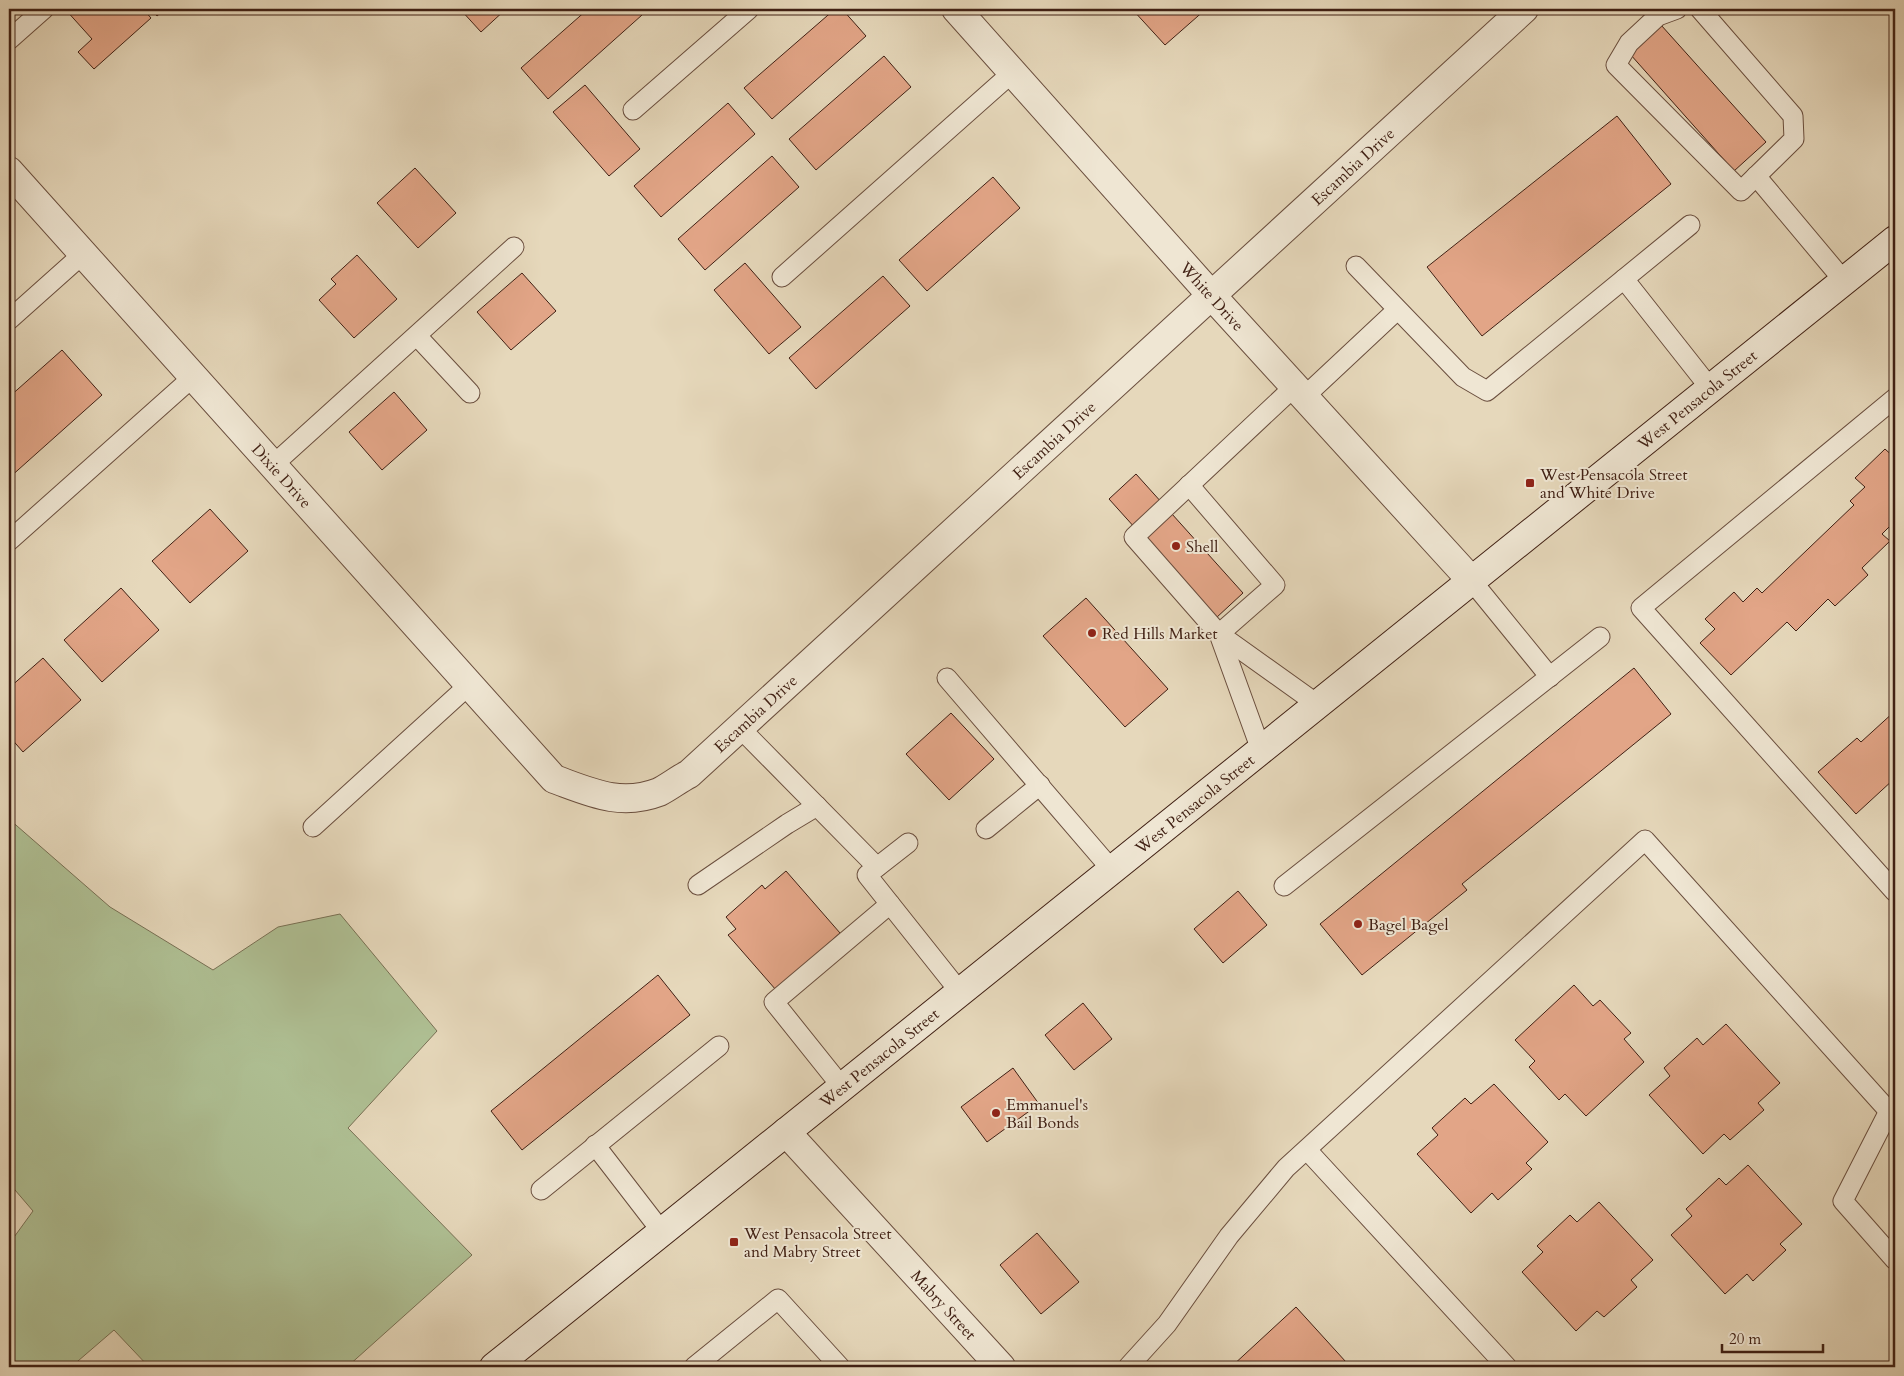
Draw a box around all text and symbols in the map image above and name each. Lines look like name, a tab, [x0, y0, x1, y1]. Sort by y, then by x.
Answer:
street label: Escambia Drive	[1307, 123, 1400, 211]
street label: White Drive	[1174, 257, 1249, 336]
street label: West Pensacola Street	[1633, 345, 1762, 455]
street label: Escambia Drive	[1008, 397, 1101, 484]
street label: Dixie Drive	[246, 439, 316, 513]
place label: West Pensacola Street and White Drive	[1539, 464, 1687, 504]
marker: West Pensacola Street and White Drive	[1524, 477, 1536, 489]
place label: Shell	[1186, 536, 1218, 558]
marker: Shell	[1170, 540, 1182, 552]
place label: Red Hills Market	[1102, 623, 1218, 645]
marker: Red Hills Market	[1086, 627, 1098, 639]
street label: Escambia Drive	[709, 670, 802, 758]
street label: West Pensacola Street	[1130, 749, 1259, 860]
place label: Bagel Bagel	[1368, 914, 1448, 936]
marker: Bagel Bagel	[1352, 918, 1364, 930]
street label: West Pensacola Street	[814, 1003, 944, 1114]
place label: Emmanuel's Bail Bonds	[1006, 1094, 1088, 1134]
marker: Emmanuel's Bail Bonds	[990, 1107, 1002, 1119]
place label: West Pensacola Street and Mabry Street	[743, 1223, 891, 1263]
marker: West Pensacola Street and Mabry Street	[728, 1236, 740, 1248]
street label: Mabry Street	[905, 1266, 981, 1345]
scale bar	[1722, 1321, 1823, 1353]
text: 20 m	[1729, 1329, 1761, 1349]

